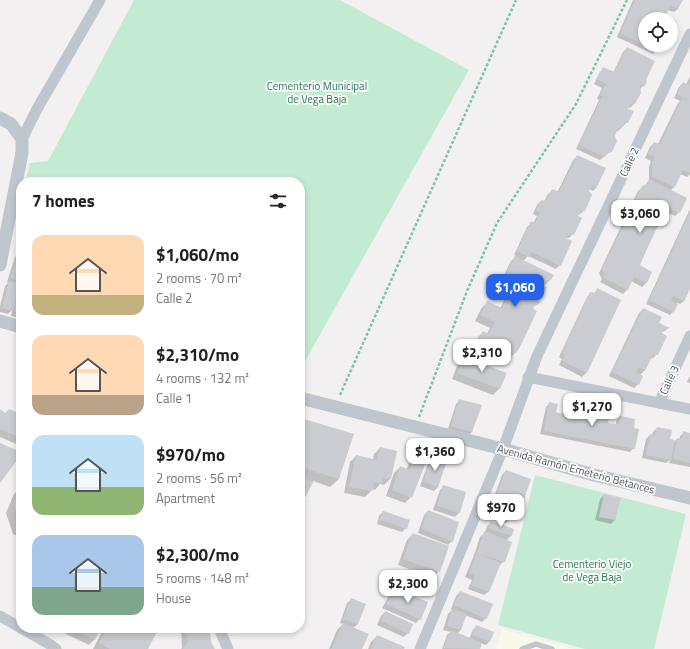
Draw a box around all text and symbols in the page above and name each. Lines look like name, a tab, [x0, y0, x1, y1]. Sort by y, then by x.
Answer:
map controls	[638, 12, 678, 52]
button: locate	[638, 12, 678, 52]
park label: Cementerio Municipal de Vega Baja	[267, 78, 367, 107]
street label: Calle 2	[615, 145, 643, 179]
text: 7 homes	[32, 188, 95, 214]
icon: filters	[267, 190, 289, 212]
pin: $3,060	[607, 200, 673, 234]
text: $3,060	[620, 203, 660, 223]
text: $1,060/mo	[156, 242, 239, 268]
icon: home	[64, 251, 112, 299]
text: 2 rooms · 70 m²	[156, 268, 242, 288]
pin: $1,060	[482, 274, 548, 308]
text: $1,060	[495, 277, 535, 297]
text: Calle 2	[156, 288, 192, 308]
pin: $2,310	[449, 339, 515, 373]
text: $2,310/mo	[156, 342, 239, 368]
text: $2,310	[462, 342, 502, 362]
icon: home	[64, 351, 112, 399]
street label: Calle 3	[655, 363, 683, 397]
text: 4 rooms · 132 m²	[156, 368, 249, 388]
text: Calle 1	[156, 388, 192, 408]
pin: $1,270	[559, 393, 625, 427]
text: $1,270	[572, 396, 612, 416]
pin: $1,360	[402, 438, 468, 472]
street label: Avenida Ramón Emeterio Betances	[495, 440, 657, 498]
text: $1,360	[415, 441, 455, 461]
text: $970/mo	[156, 442, 225, 468]
icon: home	[64, 451, 112, 499]
text: 2 rooms · 56 m²	[156, 468, 242, 488]
text: Apartment	[156, 488, 215, 508]
pin: $970	[477, 494, 525, 528]
text: $970	[486, 497, 516, 517]
text: $2,300/mo	[156, 542, 239, 568]
icon: home	[64, 551, 112, 599]
park label: Cementerio Viejo de Vega Baja	[553, 556, 631, 585]
text: 5 rooms · 148 m²	[156, 568, 249, 588]
pin: $2,300	[375, 570, 441, 604]
text: $2,300	[388, 573, 428, 593]
text: House	[156, 588, 191, 608]

